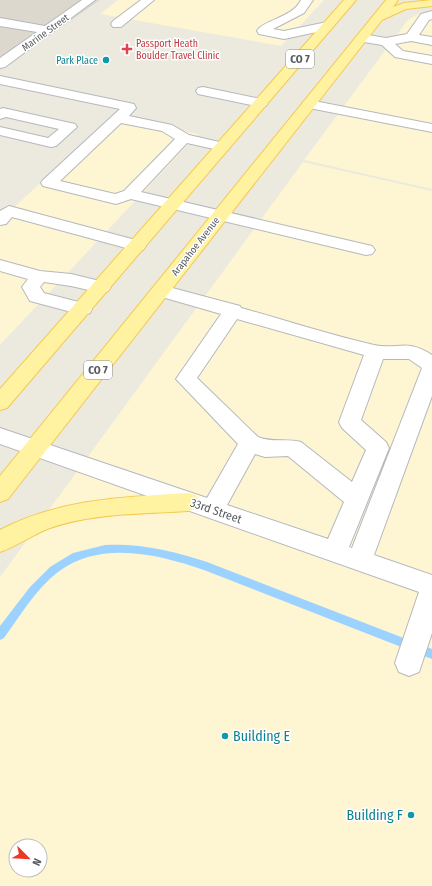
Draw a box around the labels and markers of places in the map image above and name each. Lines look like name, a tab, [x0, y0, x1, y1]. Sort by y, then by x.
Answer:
place label: Passport Heath Boulder Travel Clinic	[136, 38, 220, 62]
marker: Passport Heath Boulder Travel Clinic	[121, 43, 133, 55]
place label: Park Place	[56, 55, 98, 67]
marker: Park Place	[101, 55, 111, 65]
place label: Building E	[233, 728, 290, 745]
marker: Building E	[220, 731, 230, 741]
place label: Building F	[346, 807, 403, 824]
marker: Building F	[406, 810, 416, 820]

